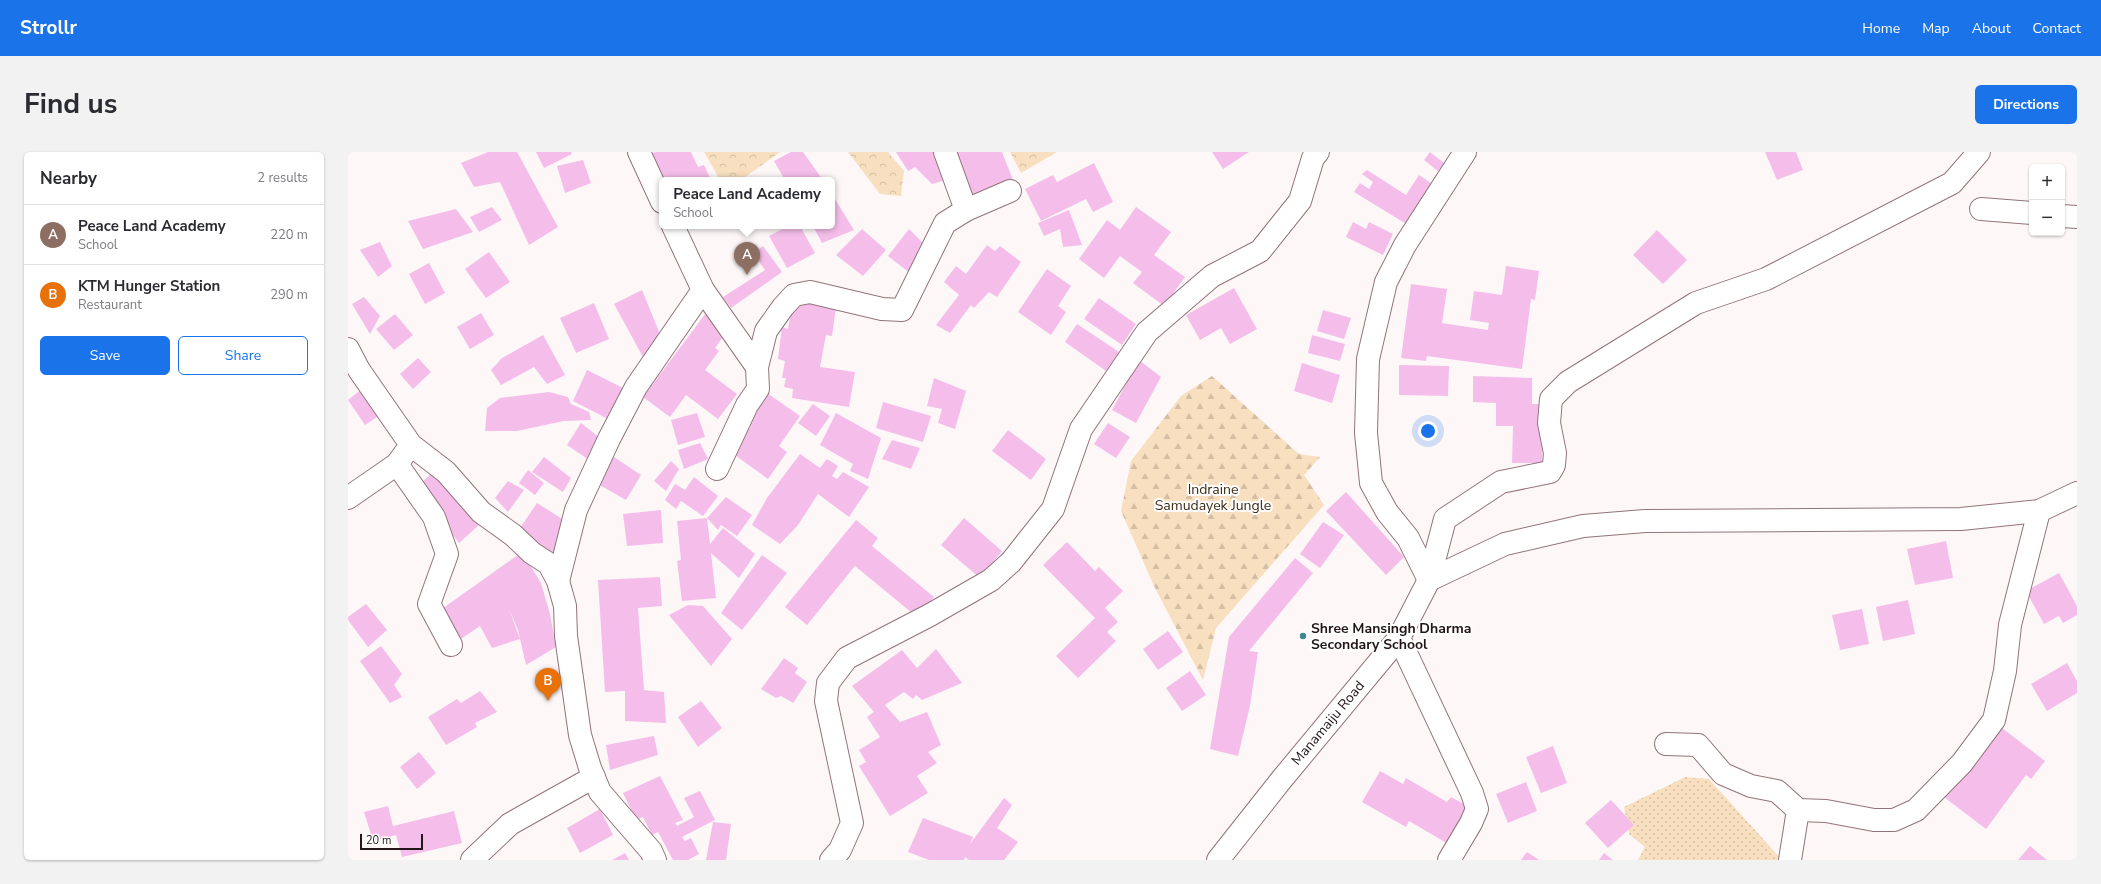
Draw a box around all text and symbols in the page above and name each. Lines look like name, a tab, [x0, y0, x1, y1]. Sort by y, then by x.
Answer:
text: Strollr	[20, 15, 77, 41]
text: Home	[1862, 19, 1900, 38]
text: Map	[1922, 19, 1950, 38]
text: About	[1972, 19, 2011, 38]
text: Contact	[2033, 19, 2081, 38]
text: Find us	[24, 85, 118, 123]
button: Directions	[1975, 85, 2077, 124]
map controls	[2029, 164, 2065, 236]
button: +	[2029, 164, 2065, 200]
text: Nearby	[40, 167, 97, 190]
text: 2 results	[257, 169, 308, 187]
popup	[659, 177, 835, 229]
text: Peace Land Academy	[673, 184, 821, 204]
button: −	[2029, 200, 2065, 236]
text: School	[673, 204, 713, 222]
text: Peace Land Academy	[78, 216, 226, 236]
text: A	[48, 226, 58, 244]
text: 220 m	[270, 226, 308, 244]
text: School	[78, 236, 118, 254]
pin: A	[734, 242, 760, 275]
text: KTM Hunger Station	[78, 276, 220, 296]
text: B	[49, 286, 57, 304]
text: 290 m	[270, 286, 308, 304]
text: Restaurant	[78, 296, 142, 314]
button: Save	[40, 336, 170, 375]
button: Share	[178, 336, 308, 375]
your location	[1418, 421, 1438, 441]
park label: Indraine Samudayek Jungle	[1155, 480, 1271, 515]
place label: Shree Mansingh Dharma Secondary School	[1311, 619, 1471, 654]
marker: Shree Mansingh Dharma Secondary School	[1298, 631, 1308, 641]
pin: B	[535, 668, 561, 701]
street label: Manamaiju Road	[1287, 677, 1369, 769]
scale bar	[360, 832, 423, 851]
text: 20 m	[366, 833, 391, 848]

